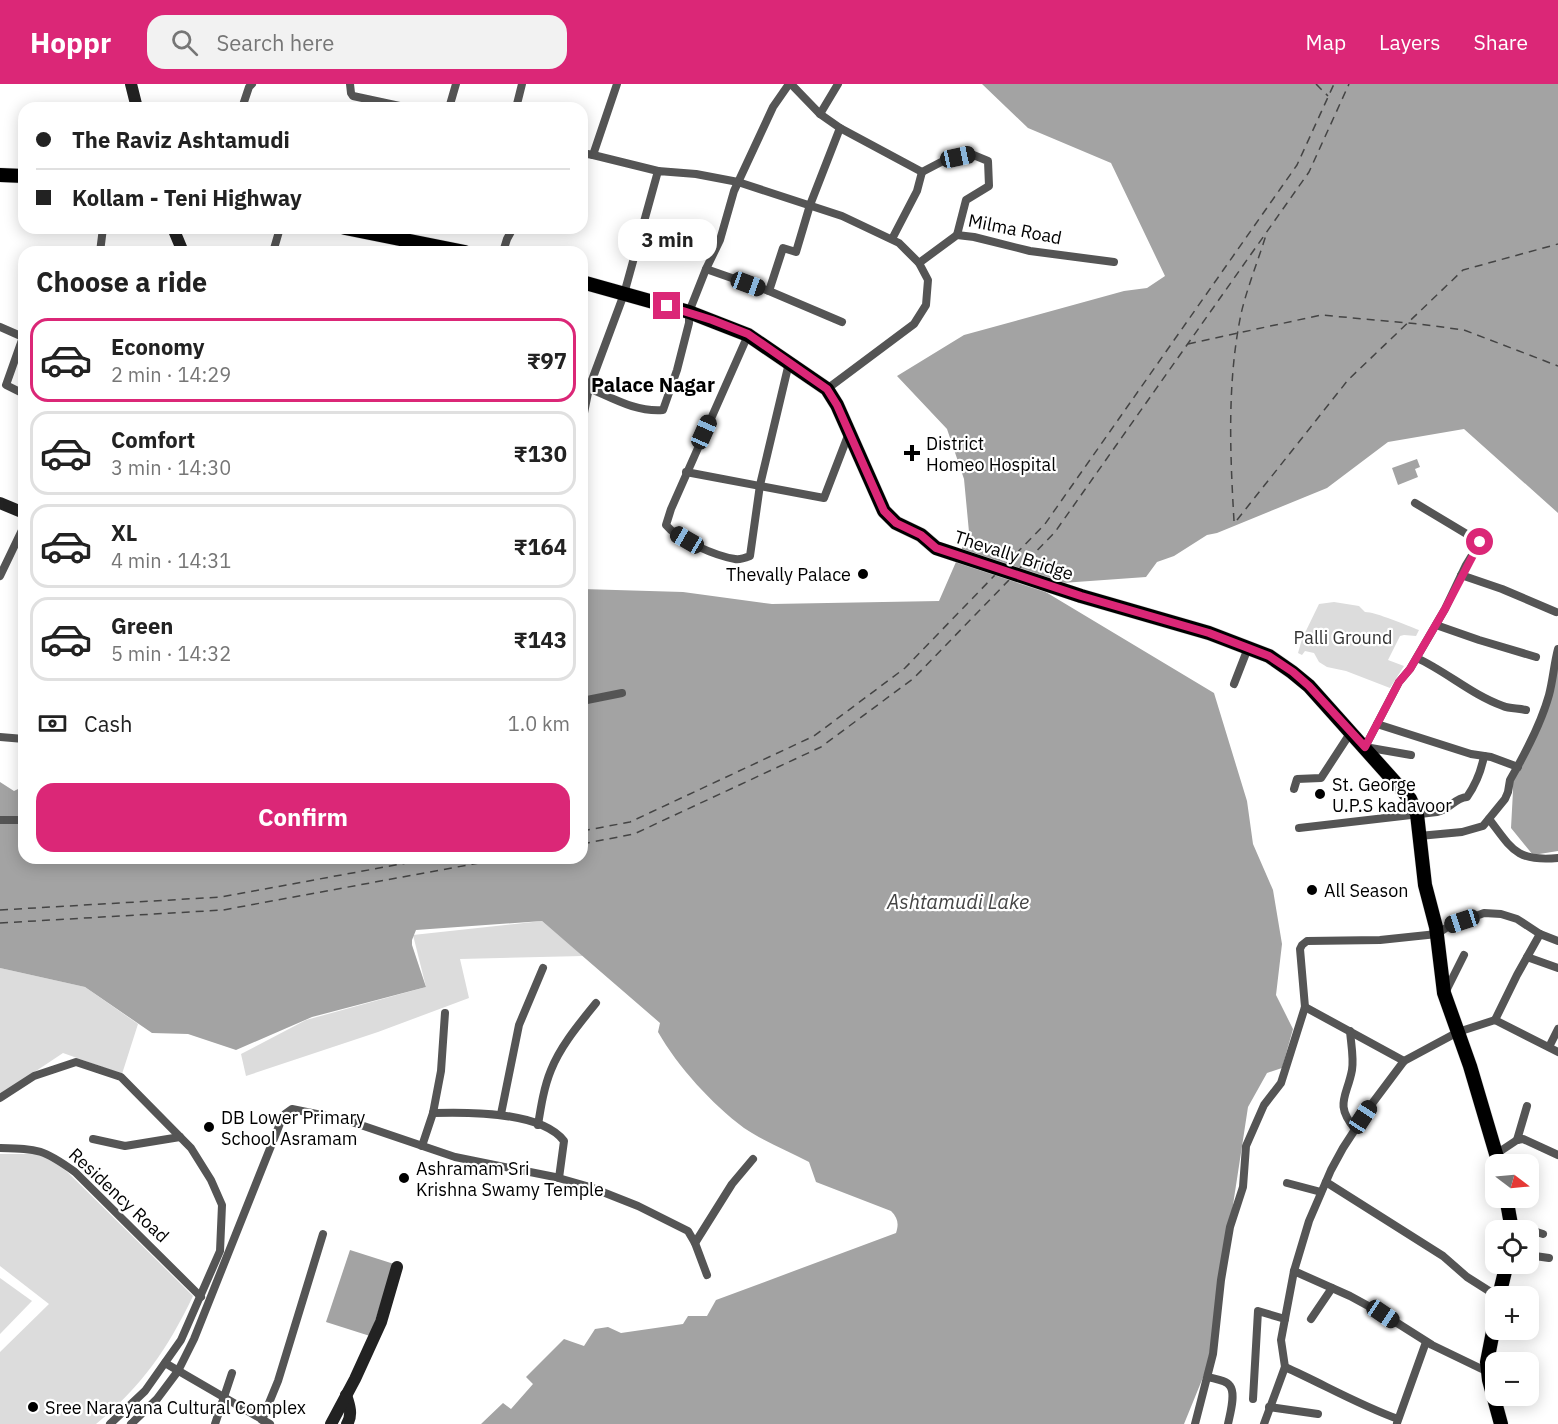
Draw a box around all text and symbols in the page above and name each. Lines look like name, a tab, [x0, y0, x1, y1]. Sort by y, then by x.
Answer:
search box	[147, 15, 567, 69]
text: Hoppr	[30, 24, 111, 61]
icon: search	[168, 26, 201, 59]
text: Search here	[216, 28, 334, 57]
text: Map	[1306, 28, 1346, 56]
text: Layers	[1379, 28, 1441, 56]
text: Share	[1474, 28, 1528, 56]
text: The Raviz Ashtamudi	[72, 125, 290, 154]
car	[939, 144, 977, 170]
text: Kollam - Teni Highway	[72, 183, 302, 212]
street label: Milma Road	[966, 209, 1064, 249]
callout: 3 min	[618, 219, 716, 261]
text: 3 min	[641, 226, 694, 253]
text: Choose a ride	[36, 264, 207, 299]
car	[728, 269, 768, 299]
route end	[653, 292, 680, 319]
text: Economy	[111, 332, 205, 361]
icon: car	[39, 333, 93, 387]
text: ₹97	[527, 346, 567, 375]
text: 2 min · 14:29	[111, 361, 231, 388]
district label: Palace Nagar	[591, 371, 715, 398]
car	[688, 412, 720, 452]
text: Comfort	[111, 425, 195, 454]
icon: car	[39, 426, 93, 480]
place label: District Homeo Hospital	[926, 432, 1056, 476]
text: ₹130	[514, 439, 567, 468]
marker: District Homeo Hospital	[903, 444, 921, 462]
text: 3 min · 14:30	[111, 454, 231, 481]
text: XL	[111, 518, 137, 547]
icon: car	[39, 519, 93, 573]
car	[667, 523, 707, 557]
street label: Thevally Bridge	[952, 525, 1077, 585]
route start	[1466, 528, 1493, 555]
text: ₹164	[514, 532, 567, 561]
text: 4 min · 14:31	[111, 547, 231, 574]
place label: Thevally Palace	[726, 563, 851, 586]
marker: Thevally Palace	[856, 567, 870, 581]
text: Green	[111, 611, 173, 640]
icon: car	[39, 612, 93, 666]
text: ₹143	[514, 625, 567, 654]
park label: Palli Ground	[1294, 626, 1392, 649]
text: 5 min · 14:32	[111, 640, 231, 667]
icon: cash	[36, 707, 69, 740]
text: Cash	[84, 709, 133, 738]
text: 1.0 km	[508, 710, 570, 737]
place label: St. George U.P.S kadavoor	[1332, 773, 1452, 817]
button: Confirm	[36, 783, 570, 852]
marker: St. George U.P.S kadavoor	[1313, 787, 1327, 801]
place label: All Season	[1324, 879, 1409, 902]
marker: All Season	[1305, 883, 1319, 897]
water label: Ashtamudi Lake	[886, 888, 1029, 915]
car	[1442, 907, 1482, 935]
car	[1346, 1097, 1380, 1137]
place label: DB Lower Primary School Asramam	[221, 1106, 365, 1150]
marker: DB Lower Primary School Asramam	[202, 1120, 216, 1134]
street label: Residency Road	[64, 1143, 174, 1247]
north arrow	[1485, 1154, 1539, 1208]
map controls	[1485, 1154, 1539, 1406]
place label: Ashramam Sri Krishna Swamy Temple	[416, 1157, 604, 1201]
marker: Ashramam Sri Krishna Swamy Temple	[397, 1171, 411, 1185]
button: locate	[1485, 1220, 1539, 1274]
button: +	[1485, 1286, 1539, 1340]
car	[1363, 1296, 1403, 1332]
button: −	[1485, 1352, 1539, 1406]
place label: Sree Narayana Cultural Complex	[45, 1396, 306, 1419]
marker: Sree Narayana Cultural Complex	[26, 1400, 40, 1414]

